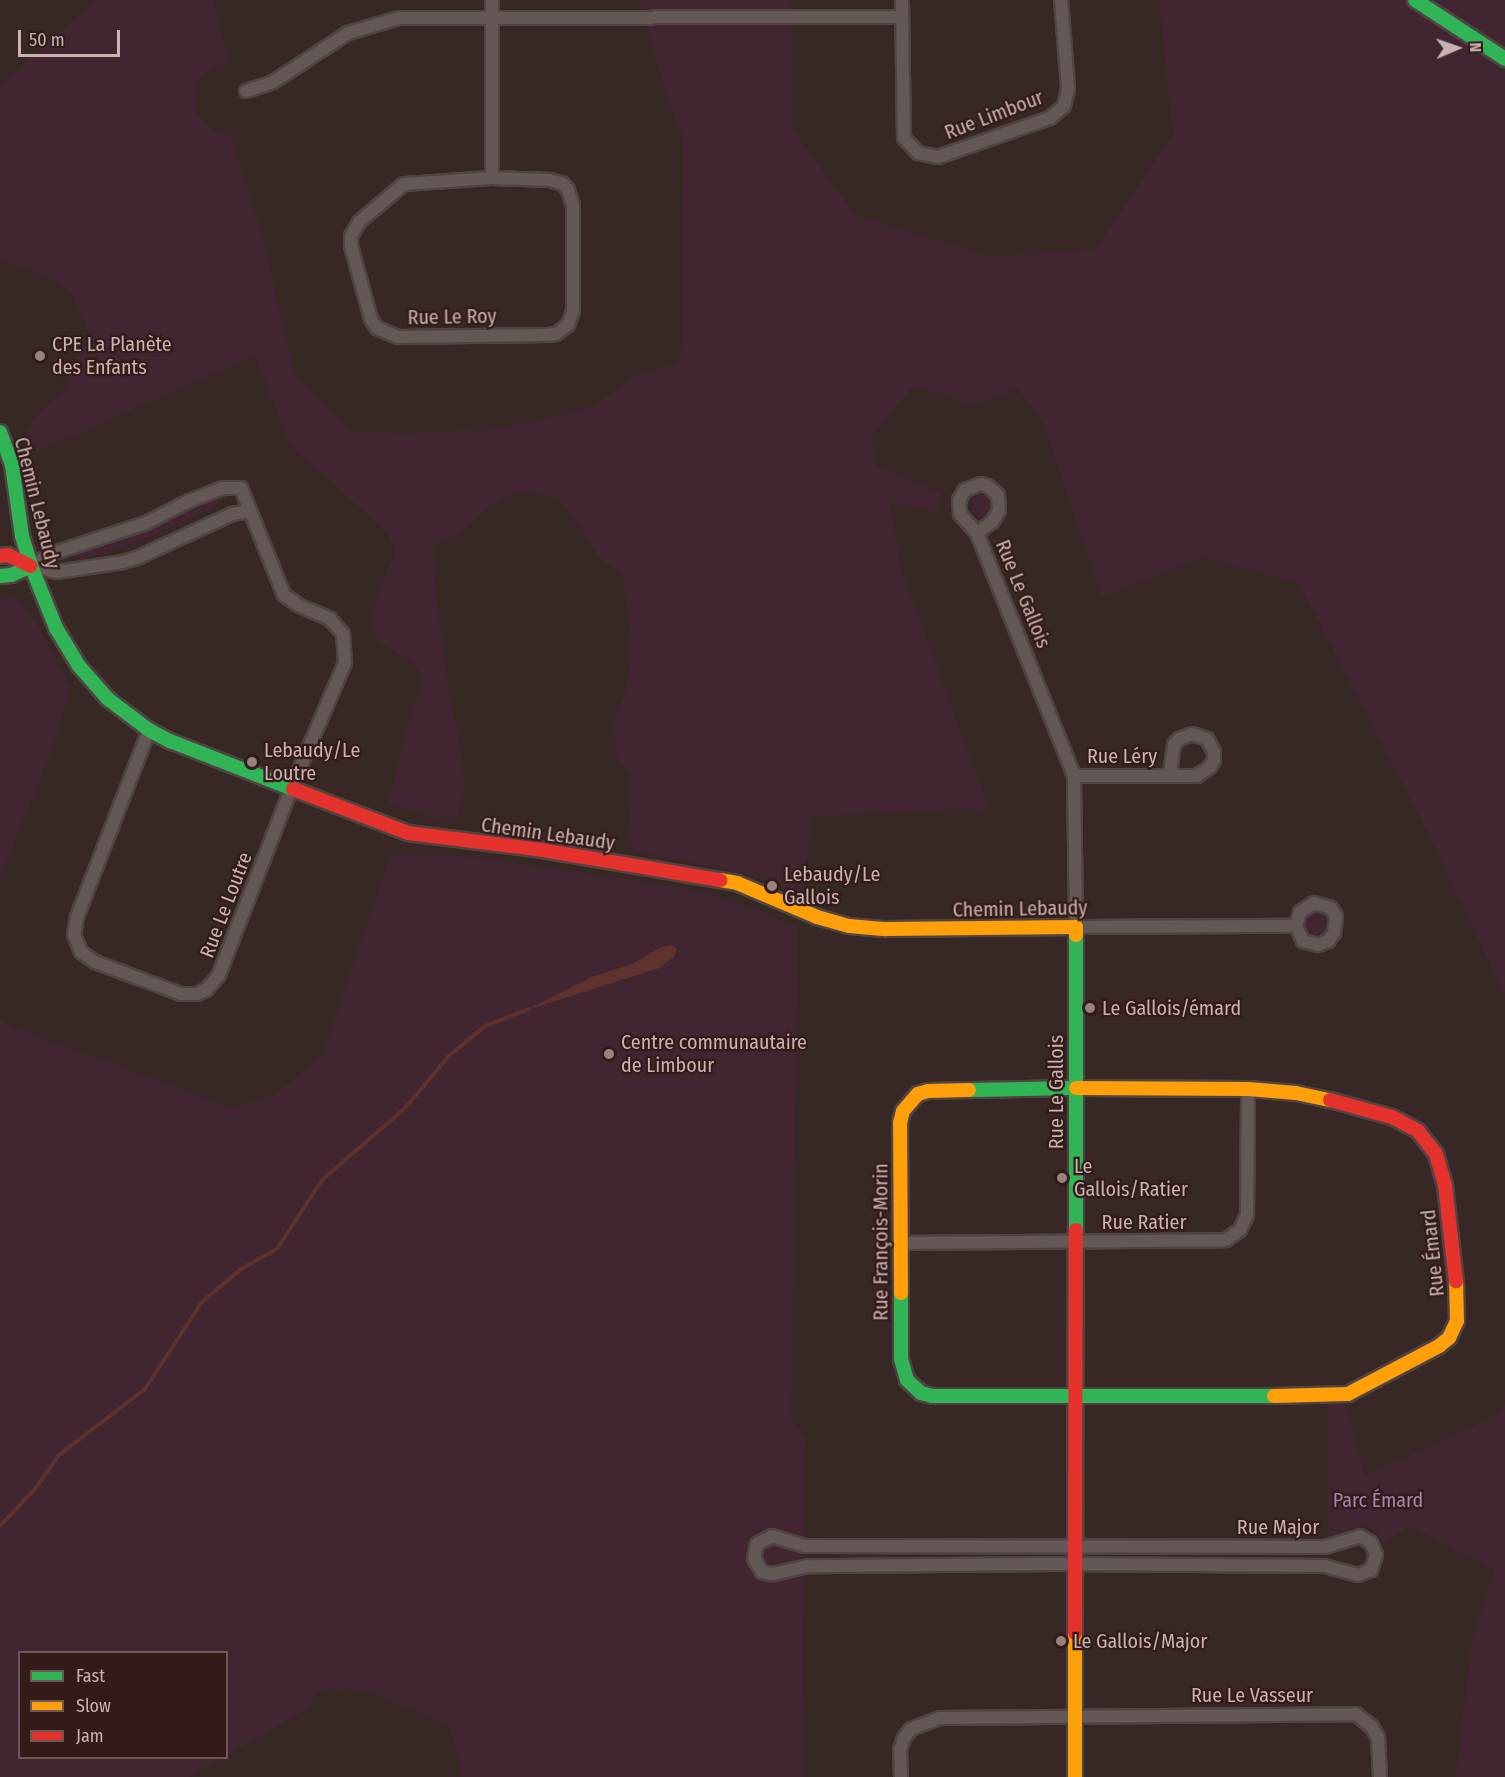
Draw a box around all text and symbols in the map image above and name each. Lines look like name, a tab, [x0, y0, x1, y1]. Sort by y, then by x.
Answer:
scale bar	[21, 18, 123, 56]
north arrow	[1427, 18, 1487, 78]
text: 50 m	[29, 29, 65, 51]
text: N	[1466, 42, 1485, 52]
street label: Rue Limbour	[941, 85, 1047, 145]
street label: Rue Le Roy	[407, 304, 497, 330]
place label: CPE La Planète des Enfants	[52, 332, 172, 379]
marker: CPE La Planète des Enfants	[33, 349, 47, 363]
street label: Chemin Lebaudy	[9, 435, 65, 571]
street label: Rue Le Gallois	[990, 536, 1056, 652]
place label: Lebaudy/Le Loutre	[264, 738, 360, 785]
street label: Rue Léry	[1087, 744, 1157, 768]
marker: Lebaudy/Le Loutre	[245, 755, 259, 769]
street label: Chemin Lebaudy	[480, 813, 616, 855]
street label: Rue Le Loutre	[195, 849, 257, 961]
place label: Lebaudy/Le Gallois	[784, 862, 880, 909]
marker: Lebaudy/Le Gallois	[765, 879, 779, 893]
street label: Chemin Lebaudy	[952, 896, 1088, 922]
place label: Le Gallois/émard	[1102, 996, 1241, 1020]
marker: Le Gallois/émard	[1083, 1001, 1097, 1015]
place label: Centre communautaire de Limbour	[621, 1030, 807, 1077]
street label: Rue Le Gallois	[1044, 1035, 1068, 1149]
marker: Centre communautaire de Limbour	[602, 1047, 616, 1061]
place label: Le Gallois/Ratier	[1074, 1154, 1188, 1201]
street label: Rue François-Morin	[869, 1163, 893, 1321]
marker: Le Gallois/Ratier	[1055, 1171, 1069, 1185]
street label: Rue Émard	[1416, 1208, 1450, 1298]
street label: Rue Ratier	[1102, 1210, 1186, 1234]
park label: Parc Émard	[1333, 1488, 1423, 1512]
street label: Rue Major	[1237, 1515, 1319, 1539]
place label: Le Gallois/Major	[1073, 1629, 1207, 1653]
marker: Le Gallois/Major	[1054, 1634, 1068, 1648]
legend	[18, 1651, 228, 1759]
text: Fast	[76, 1665, 105, 1687]
street label: Rue Le Vasseur	[1191, 1683, 1313, 1707]
text: Slow	[76, 1695, 111, 1717]
text: Jam	[76, 1725, 104, 1747]

